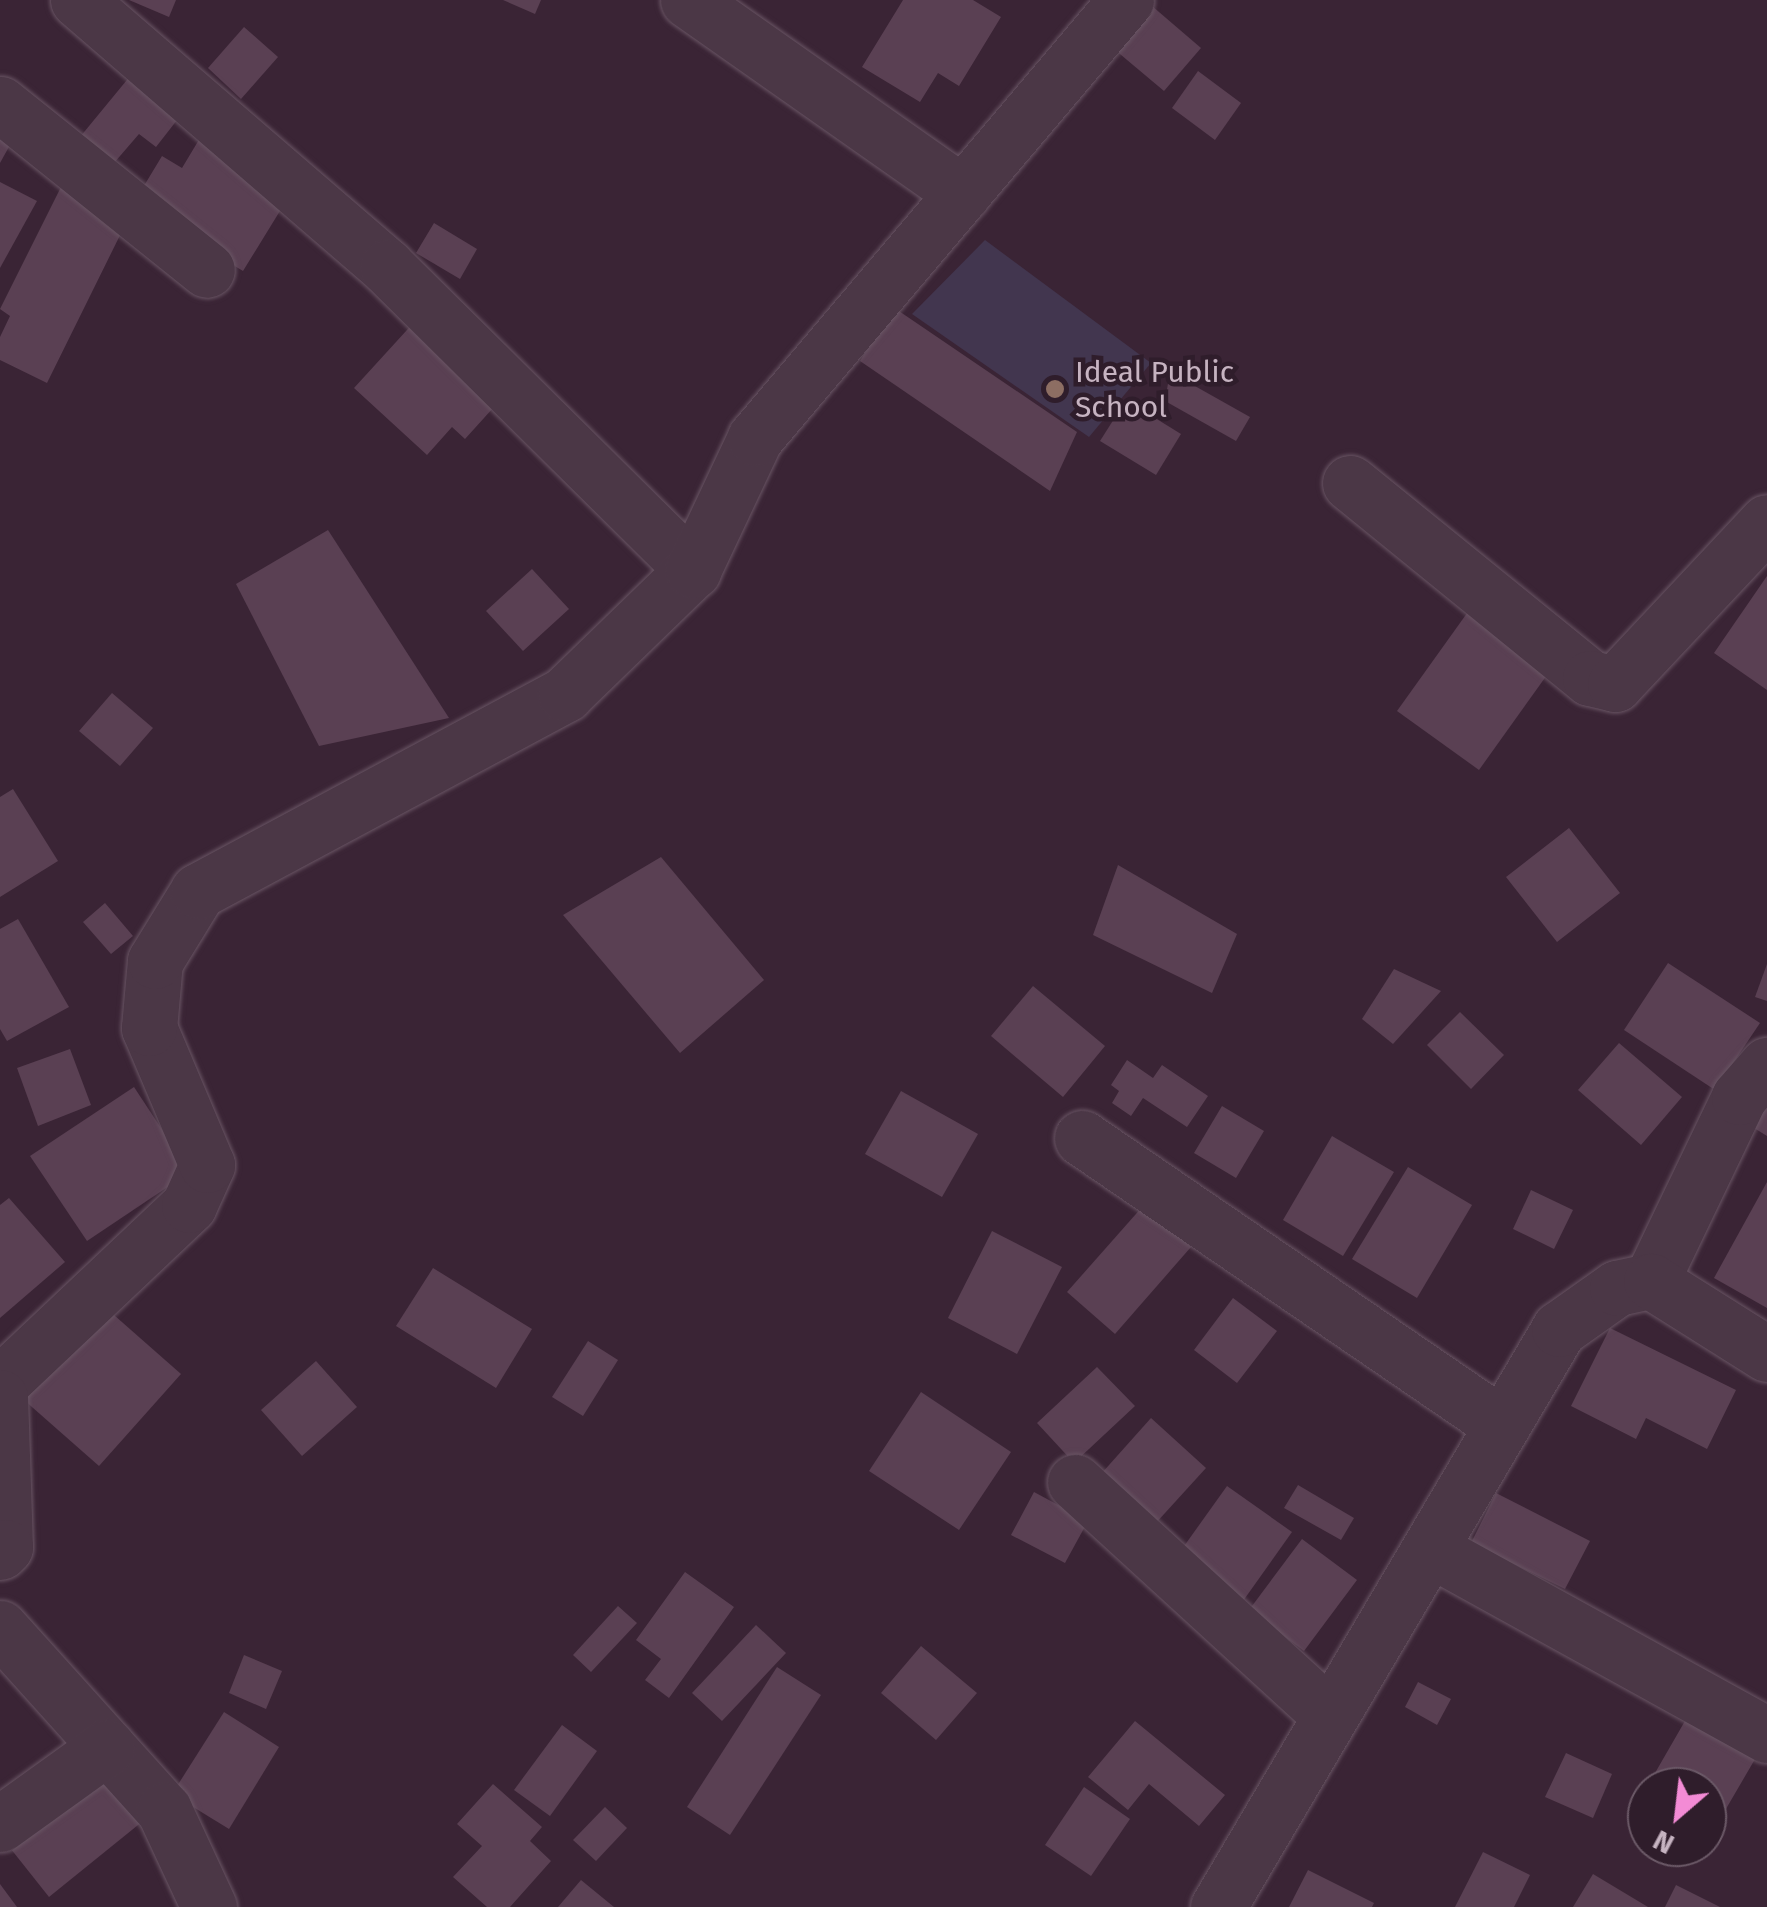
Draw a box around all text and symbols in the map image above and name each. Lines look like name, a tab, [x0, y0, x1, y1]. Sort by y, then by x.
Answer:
place label: Ideal Public School	[1075, 354, 1234, 424]
marker: Ideal Public School	[1044, 378, 1066, 400]
north arrow	[1627, 1767, 1727, 1867]
text: N	[1648, 1823, 1680, 1861]

